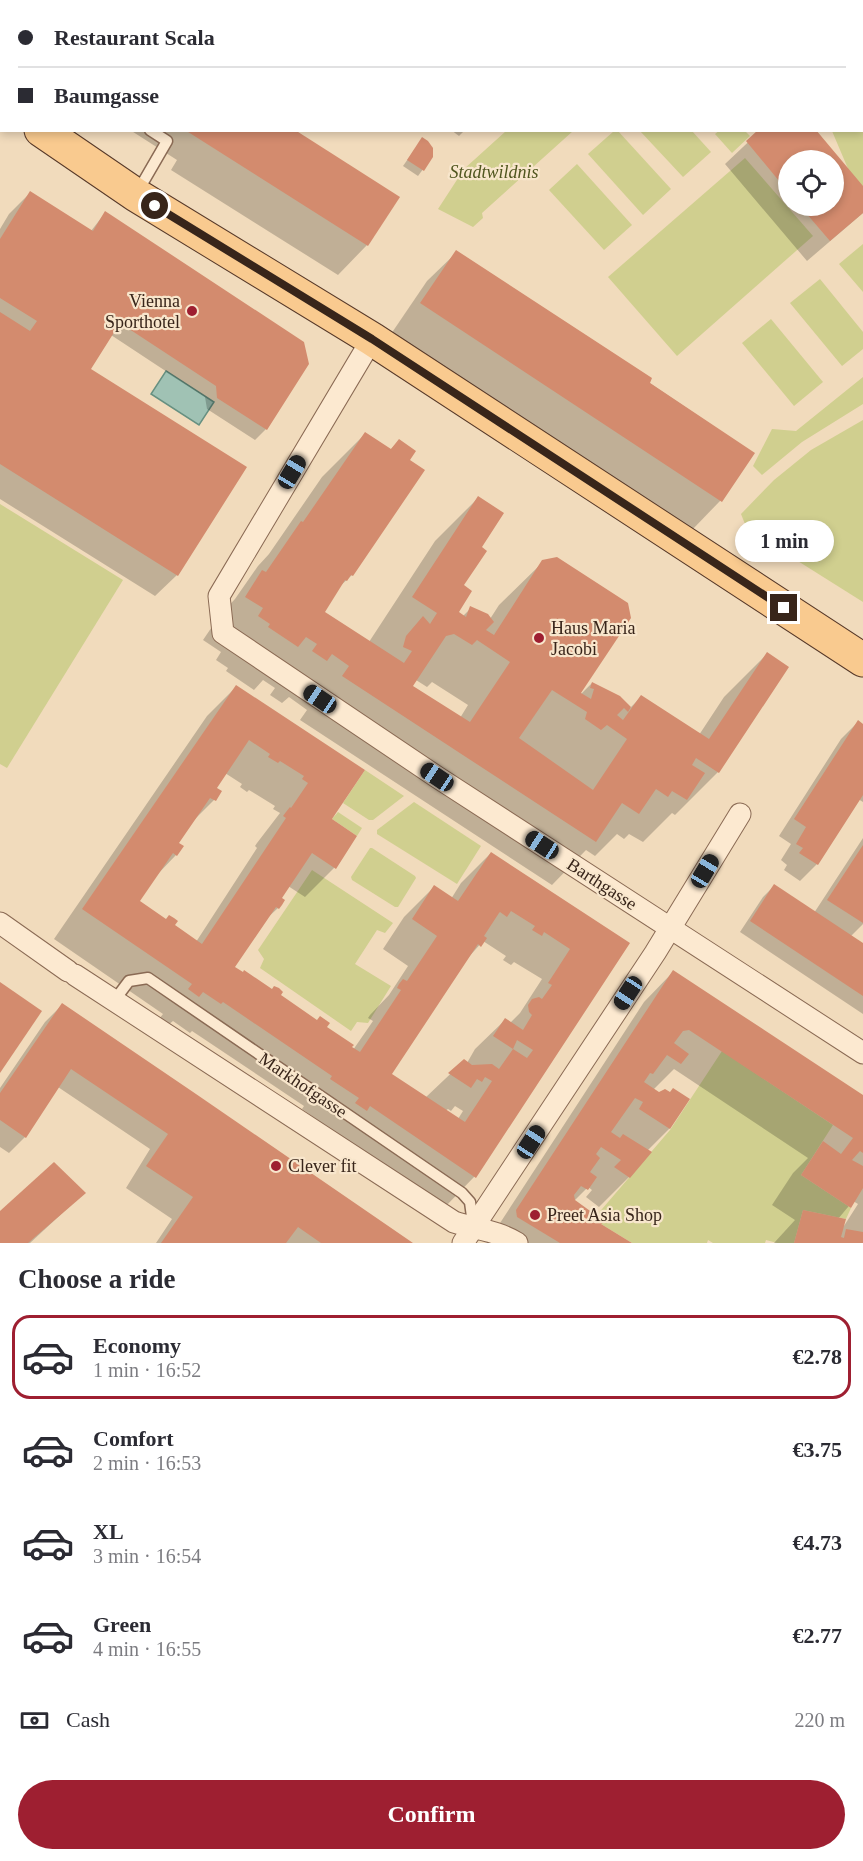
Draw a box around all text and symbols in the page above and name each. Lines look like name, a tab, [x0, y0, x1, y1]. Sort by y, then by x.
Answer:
text: Restaurant Scala	[54, 25, 215, 50]
text: Baumgasse	[54, 83, 159, 108]
map controls	[778, 150, 844, 216]
button: locate	[778, 150, 844, 216]
park label: Stadtwildnis	[449, 162, 539, 182]
route start	[141, 192, 168, 219]
place label: Vienna Sporthotel	[105, 291, 180, 332]
marker: Vienna Sporthotel	[185, 304, 199, 318]
car	[275, 452, 309, 492]
callout: 1 min	[734, 521, 834, 563]
text: 1 min	[760, 530, 809, 552]
route end	[770, 594, 797, 621]
place label: Haus Maria Jacobi	[551, 618, 635, 659]
marker: Haus Maria Jacobi	[532, 631, 546, 645]
car	[300, 681, 340, 717]
car	[417, 759, 457, 795]
car	[522, 828, 562, 862]
car	[688, 851, 722, 891]
street label: Barthgasse	[563, 854, 641, 914]
car	[611, 973, 645, 1013]
street label: Markhofgasse	[255, 1048, 351, 1122]
car	[514, 1122, 548, 1162]
place label: Clever fit	[288, 1156, 356, 1176]
marker: Clever fit	[269, 1159, 283, 1173]
place label: Preet Asia Shop	[547, 1205, 662, 1225]
marker: Preet Asia Shop	[528, 1208, 542, 1222]
text: Choose a ride	[18, 1264, 176, 1294]
icon: car	[21, 1330, 75, 1384]
text: Economy	[93, 1333, 181, 1358]
text: €2.78	[793, 1344, 842, 1369]
text: 1 min · 16:52	[93, 1359, 201, 1381]
icon: car	[21, 1423, 75, 1477]
text: Comfort	[93, 1426, 174, 1451]
text: €3.75	[793, 1437, 842, 1462]
text: 2 min · 16:53	[93, 1452, 201, 1474]
icon: car	[21, 1516, 75, 1570]
text: XL	[93, 1519, 124, 1544]
text: €4.73	[793, 1530, 842, 1555]
text: 3 min · 16:54	[93, 1545, 201, 1567]
icon: car	[21, 1609, 75, 1663]
text: Green	[93, 1612, 151, 1637]
text: €2.77	[793, 1623, 842, 1648]
text: 4 min · 16:55	[93, 1638, 201, 1660]
icon: cash	[18, 1704, 51, 1737]
text: Cash	[66, 1707, 110, 1732]
text: 220 m	[794, 1709, 845, 1731]
button: Confirm	[18, 1780, 845, 1849]

